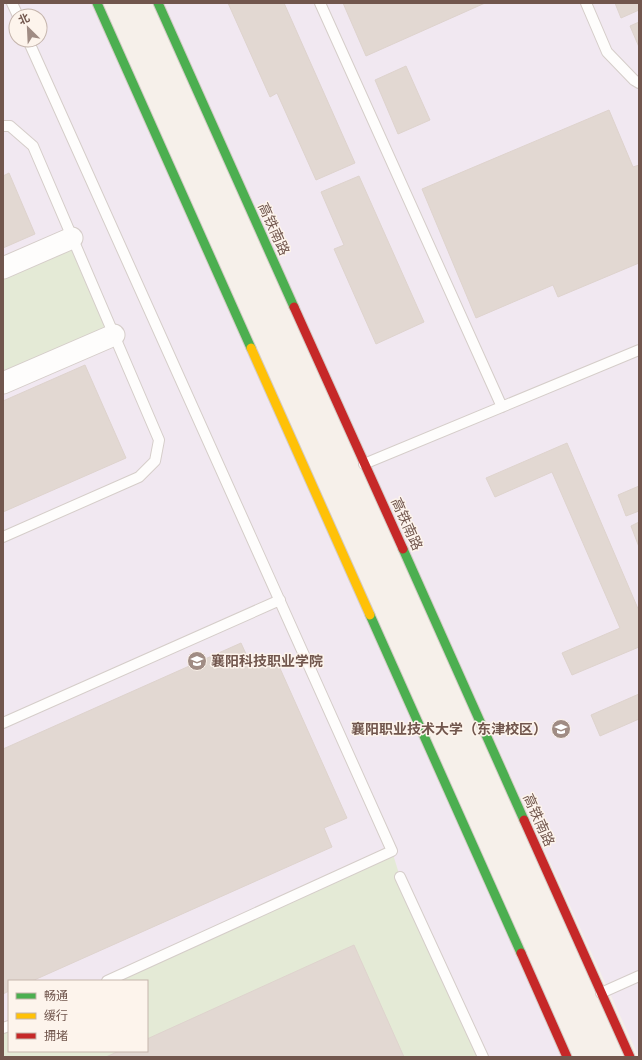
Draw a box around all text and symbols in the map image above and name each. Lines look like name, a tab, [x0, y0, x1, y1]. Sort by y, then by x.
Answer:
north arrow	[8, 8, 48, 48]
text: 北	[16, 10, 32, 27]
street label: 高铁南路	[254, 200, 294, 258]
street label: 高铁南路	[387, 495, 427, 553]
school or university icon: 襄阳科技职业学院	[186, 650, 208, 672]
place label: 襄阳科技职业学院	[211, 652, 323, 670]
school or university icon: 襄阳职业技术大学（东津校区）	[550, 718, 572, 740]
place label: 襄阳职业技术大学（东津校区）	[351, 720, 547, 738]
street label: 高铁南路	[519, 791, 559, 849]
legend	[8, 980, 148, 1052]
text: 畅通	[44, 988, 68, 1003]
text: 缓行	[44, 1008, 68, 1023]
text: 拥堵	[44, 1028, 68, 1043]

